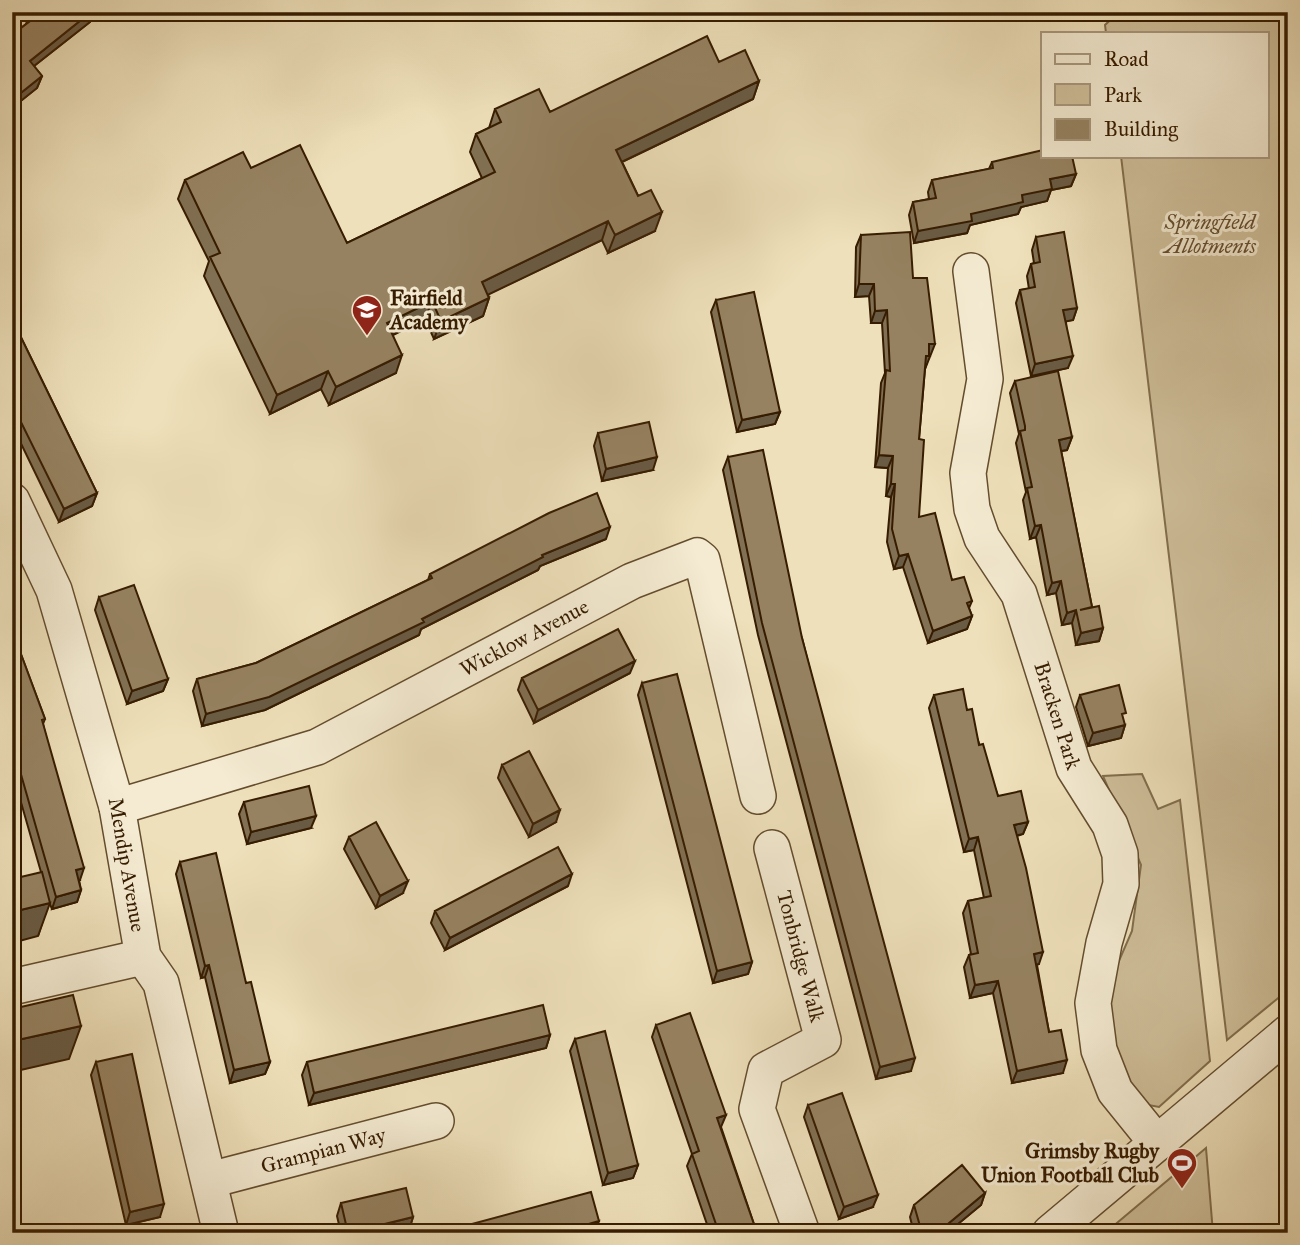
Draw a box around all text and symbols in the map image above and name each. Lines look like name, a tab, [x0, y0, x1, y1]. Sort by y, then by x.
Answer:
legend	[1041, 32, 1268, 158]
text: Road	[1104, 46, 1149, 72]
text: Park	[1104, 82, 1142, 108]
text: Building	[1104, 116, 1178, 142]
park label: Springfield Allotments	[1162, 209, 1258, 259]
place label: Fairfield Academy	[388, 285, 469, 335]
school or university icon: Fairfield Academy	[350, 293, 384, 337]
street label: Wicklow Avenue	[455, 593, 593, 682]
street label: Bracken Park	[1028, 658, 1087, 773]
street label: Mendip Avenue	[103, 796, 151, 934]
street label: Tonbridge Walk	[771, 888, 831, 1025]
street label: Grampian Way	[258, 1121, 390, 1179]
place label: Grimsby Rugby Union Football Club	[981, 1138, 1160, 1188]
sports icon: Grimsby Rugby Union Football Club	[1165, 1146, 1199, 1190]

